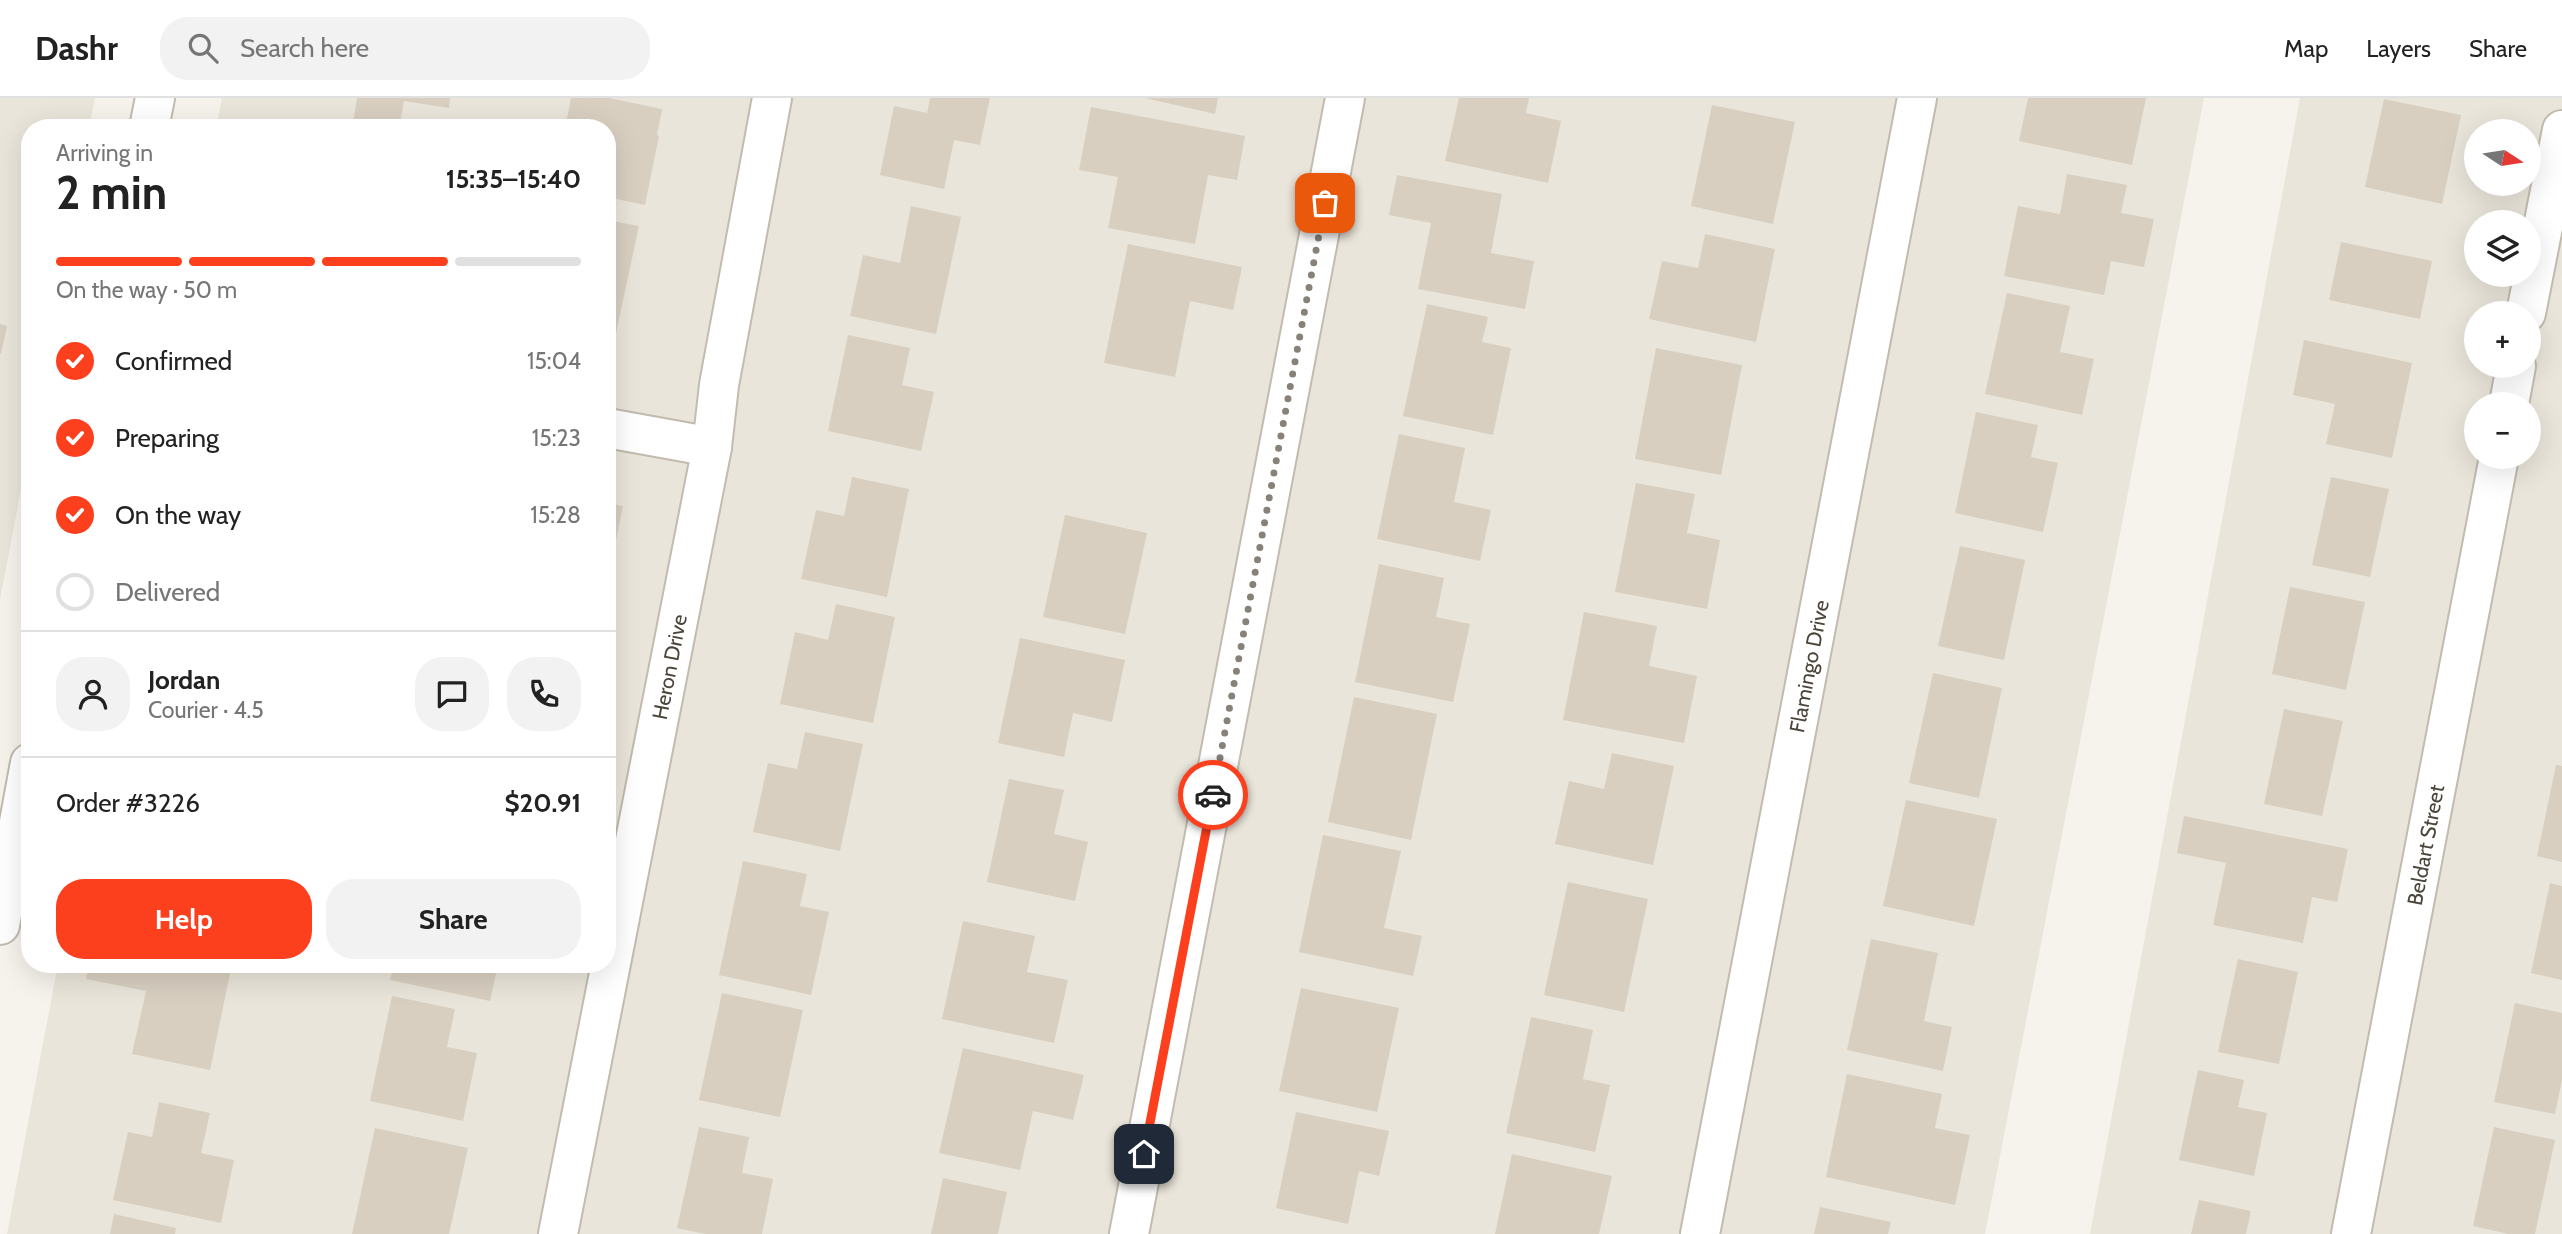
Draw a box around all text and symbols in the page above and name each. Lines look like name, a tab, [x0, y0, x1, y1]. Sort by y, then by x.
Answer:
search box	[160, 17, 650, 80]
text: Dashr	[35, 28, 118, 68]
icon: search	[184, 29, 222, 67]
text: Search here	[240, 32, 369, 64]
text: Map	[2284, 34, 2328, 63]
text: Layers	[2366, 34, 2431, 63]
text: Share	[2469, 34, 2527, 63]
north arrow	[2464, 119, 2541, 196]
map controls	[2464, 119, 2541, 469]
text: Arriving in	[56, 139, 153, 167]
text: 15:35–15:40	[446, 163, 581, 195]
text: 2 min	[56, 165, 167, 221]
pin	[1295, 173, 1355, 233]
icon: bag	[1306, 184, 1344, 222]
button: layers	[2464, 210, 2541, 287]
text: On the way · 50 m	[56, 276, 237, 304]
button: +	[2464, 301, 2541, 378]
icon: check	[56, 342, 94, 380]
text: Confirmed	[115, 345, 232, 377]
text: 15:04	[527, 347, 581, 375]
button: −	[2464, 392, 2541, 469]
icon: check	[56, 419, 94, 457]
text: Preparing	[115, 422, 219, 454]
text: 15:23	[532, 424, 581, 452]
icon: check	[56, 496, 94, 534]
text: On the way	[115, 499, 241, 531]
text: 15:28	[530, 501, 581, 529]
text: Delivered	[115, 576, 220, 608]
street label: Flamingo Drive	[1784, 598, 1833, 735]
street label: Heron Drive	[646, 612, 692, 722]
button: person	[56, 657, 130, 731]
button: chat	[415, 657, 489, 731]
button: phone	[507, 657, 581, 731]
text: Jordan	[148, 664, 220, 696]
text: Courier · 4.5	[148, 696, 264, 724]
courier	[1178, 760, 1248, 830]
icon: car	[1194, 776, 1232, 814]
street label: Beldart Street	[2401, 783, 2449, 907]
text: Order #3226	[56, 787, 200, 819]
text: $20.91	[505, 787, 581, 819]
button: Help	[56, 879, 312, 959]
button: Share	[326, 879, 581, 959]
pin	[1114, 1124, 1174, 1184]
icon: home	[1125, 1135, 1163, 1173]

